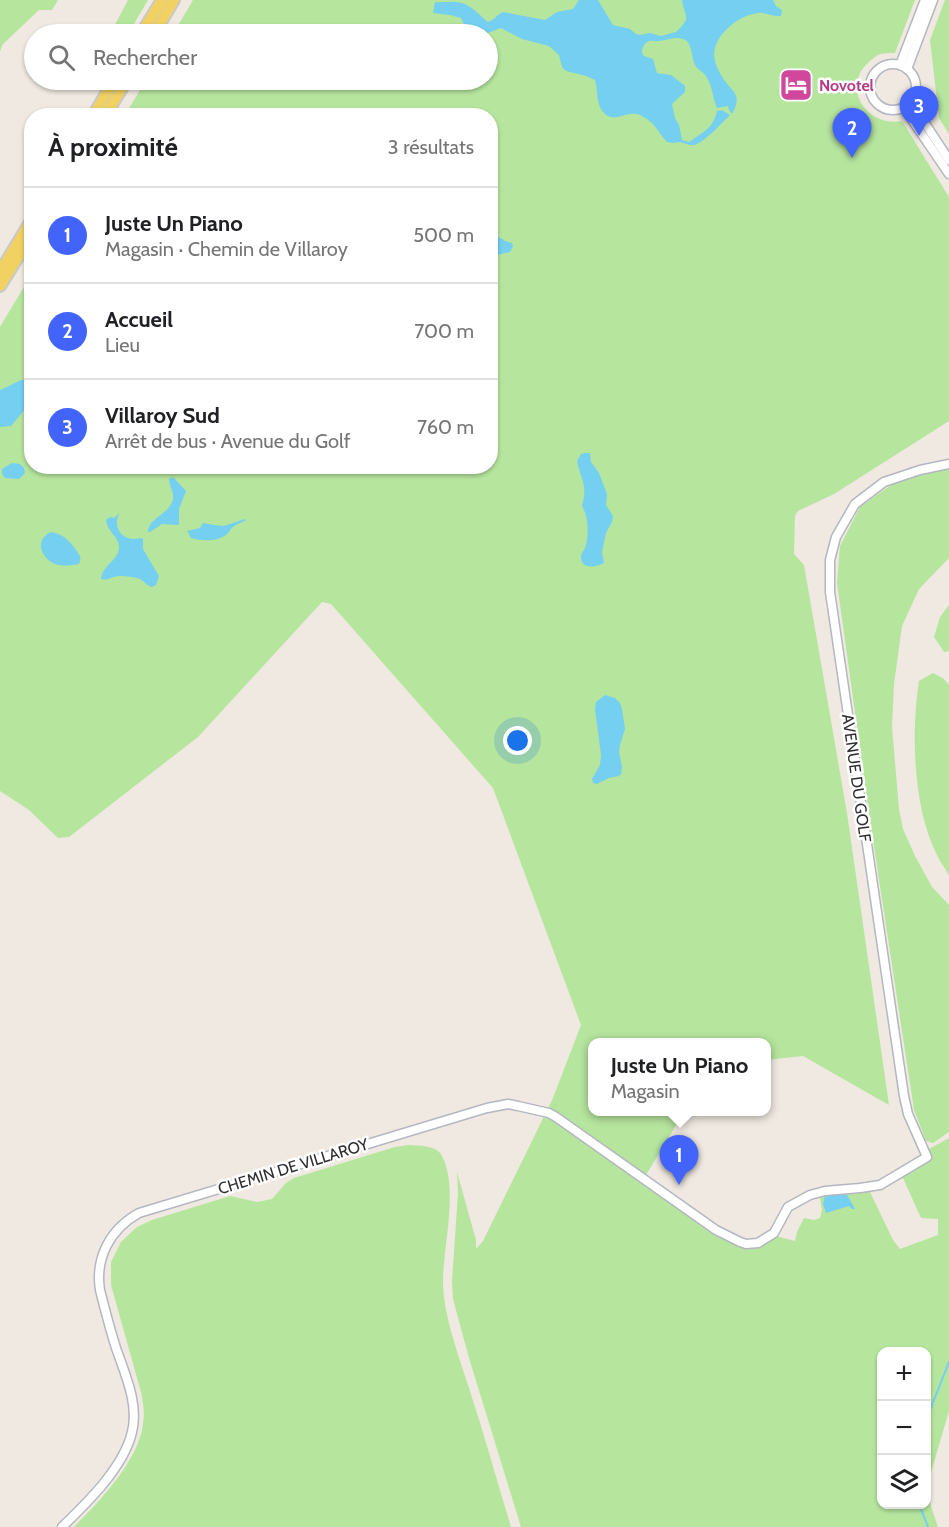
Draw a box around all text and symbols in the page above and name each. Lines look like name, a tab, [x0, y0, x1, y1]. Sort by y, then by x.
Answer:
search box	[24, 24, 498, 90]
icon: search	[45, 41, 78, 74]
text: Rechercher	[93, 44, 197, 71]
hotel icon: Novotel	[778, 67, 814, 103]
place label: Novotel	[819, 76, 874, 95]
pin: 3	[900, 86, 938, 136]
pin: 2	[832, 108, 872, 158]
text: À proximité	[48, 131, 178, 163]
text: 3 résultats	[388, 135, 474, 159]
text: Juste Un Piano	[105, 210, 243, 237]
text: 1	[64, 223, 71, 247]
text: 500 m	[413, 223, 474, 247]
text: Magasin · Chemin de Villaroy	[105, 237, 348, 261]
text: Accueil	[105, 306, 173, 333]
text: 2	[62, 319, 73, 343]
text: 700 m	[414, 319, 474, 343]
text: Lieu	[105, 333, 140, 357]
text: Villaroy Sud	[105, 402, 220, 429]
text: 3	[62, 415, 73, 439]
text: 760 m	[417, 415, 474, 439]
text: Arrêt de bus · Avenue du Golf	[105, 429, 350, 453]
street label: AVENUE DU GOLF	[838, 713, 875, 844]
your location	[503, 726, 532, 755]
popup	[588, 1038, 771, 1116]
text: Juste Un Piano	[611, 1052, 748, 1079]
text: Magasin	[611, 1079, 680, 1103]
street label: CHEMIN DE VILLAROY	[216, 1134, 372, 1198]
pin: 1	[660, 1136, 698, 1185]
map controls	[877, 1347, 931, 1509]
button: +	[877, 1347, 931, 1401]
button: −	[877, 1401, 931, 1455]
button: layers	[877, 1455, 931, 1509]

